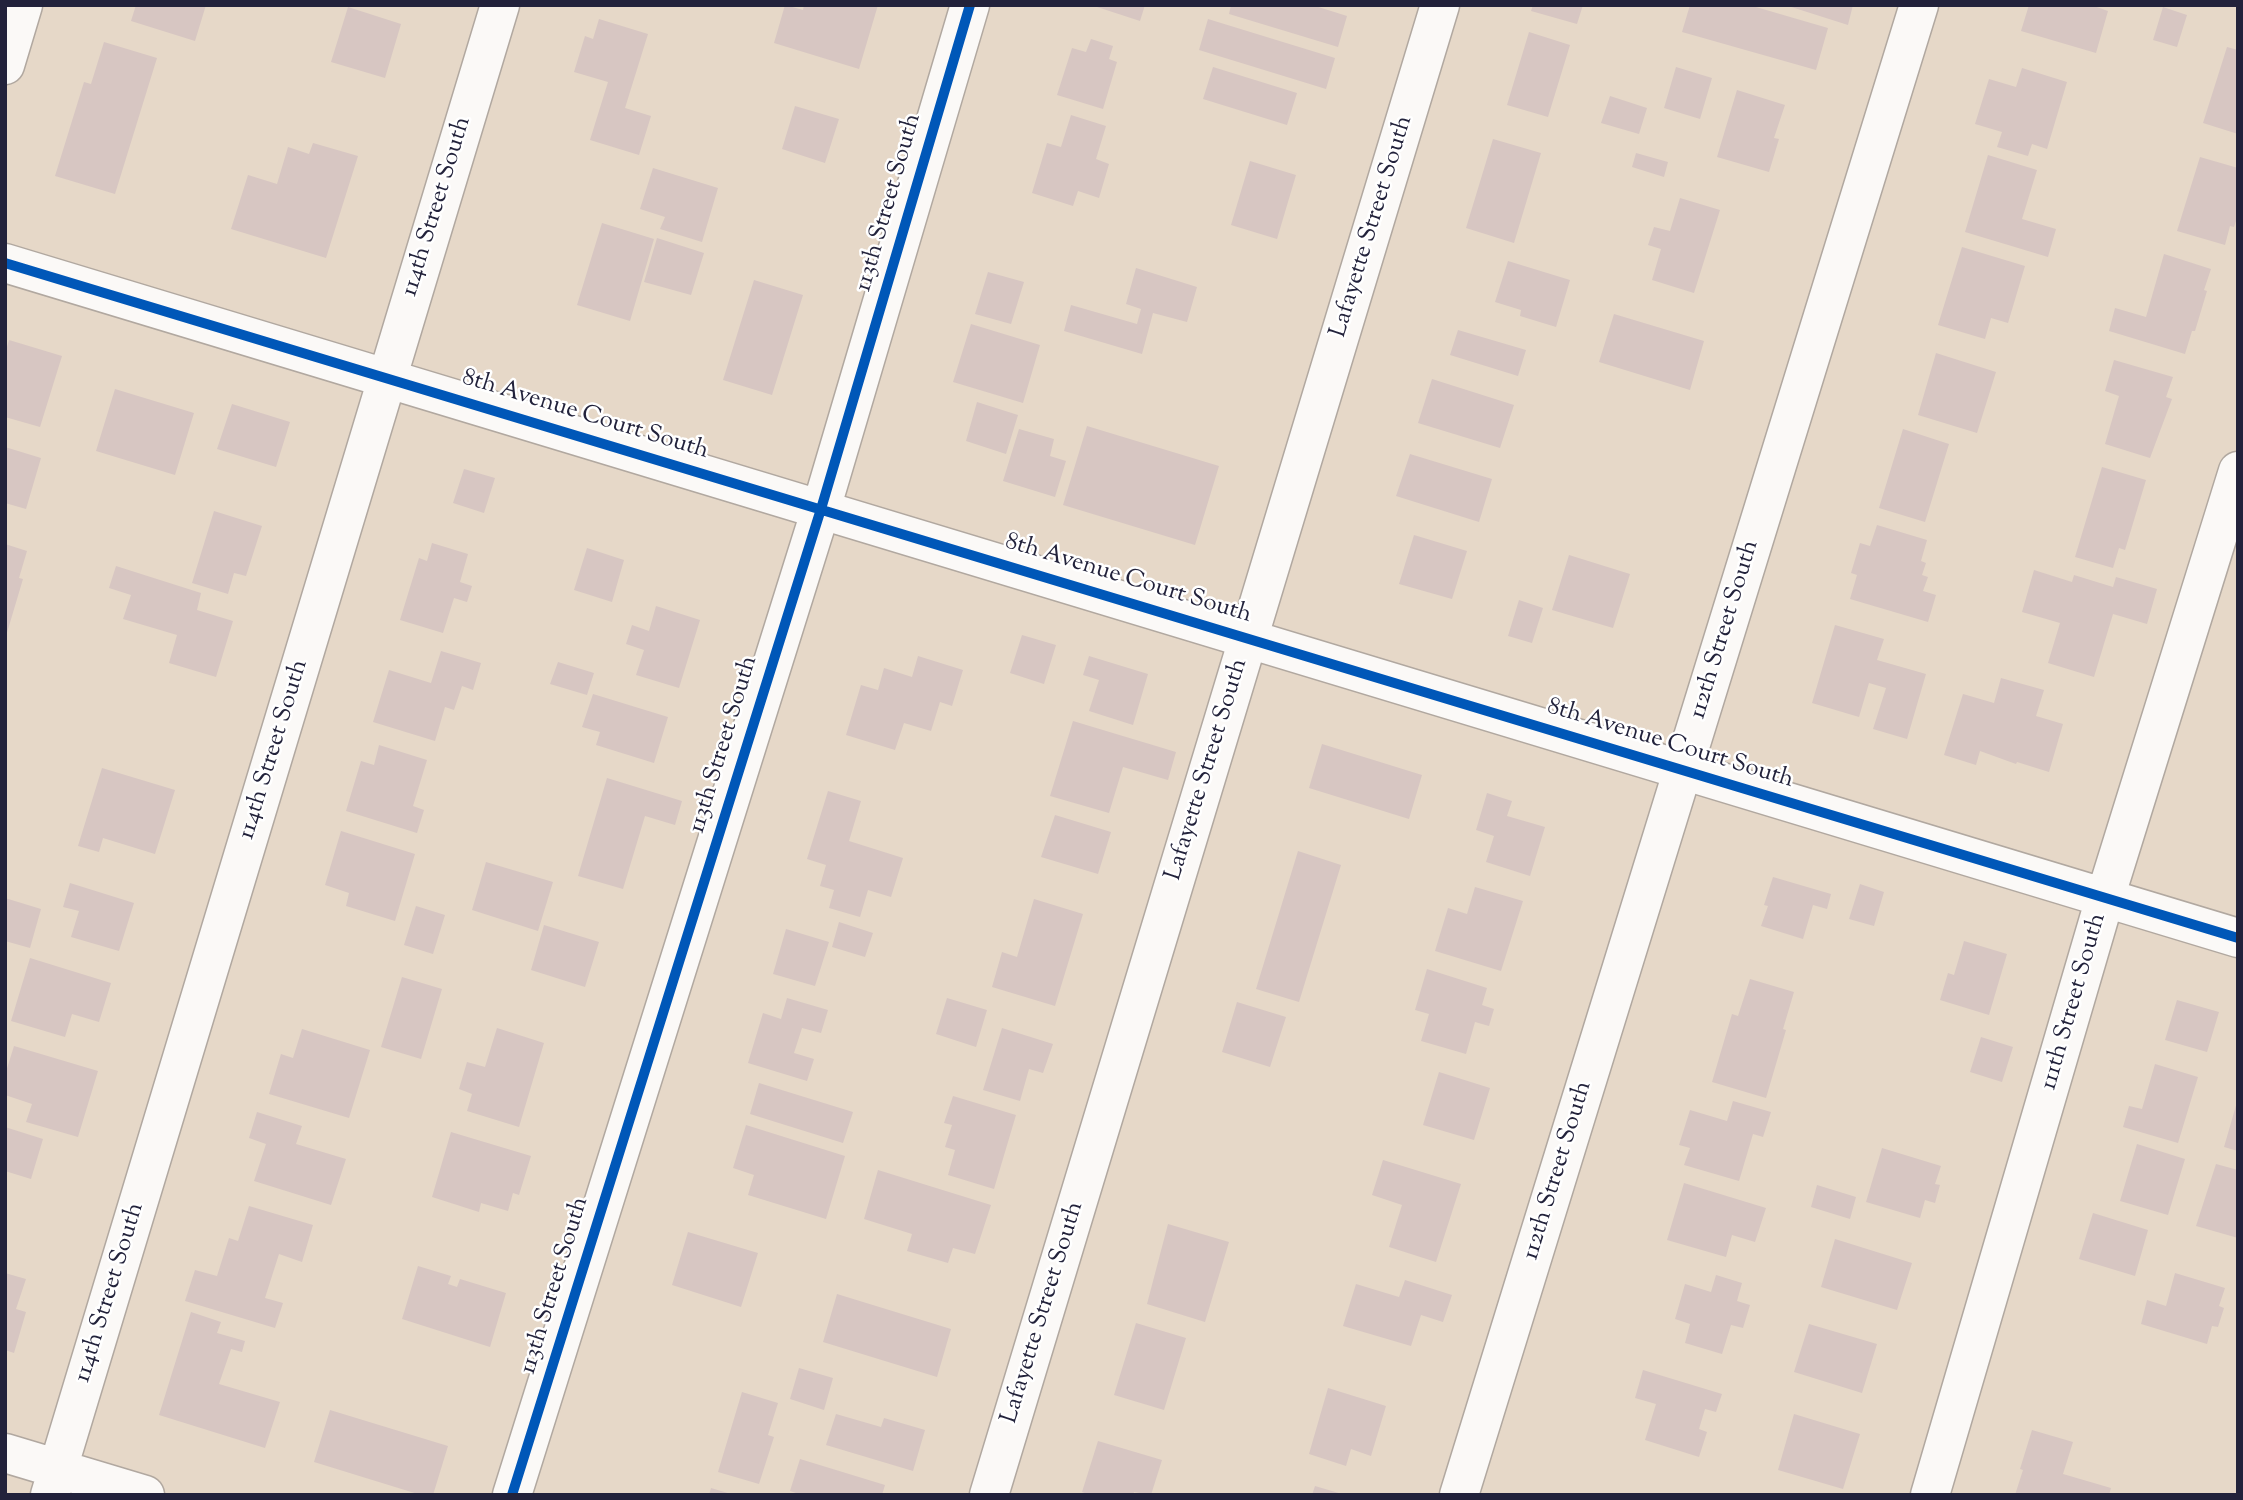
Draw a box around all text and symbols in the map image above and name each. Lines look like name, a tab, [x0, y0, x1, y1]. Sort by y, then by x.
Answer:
street label: 113th Street South	[851, 111, 929, 295]
street label: Lafayette Street South	[1326, 113, 1420, 341]
street label: 114th Street South	[397, 114, 479, 300]
street label: 8th Avenue Court South	[458, 365, 712, 467]
street label: 8th Avenue Court South	[1001, 529, 1255, 631]
street label: 112th Street South	[1685, 537, 1767, 723]
street label: 113th Street South	[684, 653, 766, 837]
street label: Lafayette Street South	[1161, 656, 1255, 884]
street label: 114th Street South	[234, 657, 316, 843]
street label: 8th Avenue Court South	[1543, 694, 1797, 796]
street label: 111th Street South	[2036, 910, 2114, 1094]
street label: 112th Street South	[1518, 1078, 1600, 1264]
street label: 113th Street South	[515, 1194, 597, 1378]
street label: Lafayette Street South	[997, 1199, 1091, 1427]
street label: 114th Street South	[70, 1200, 152, 1386]

